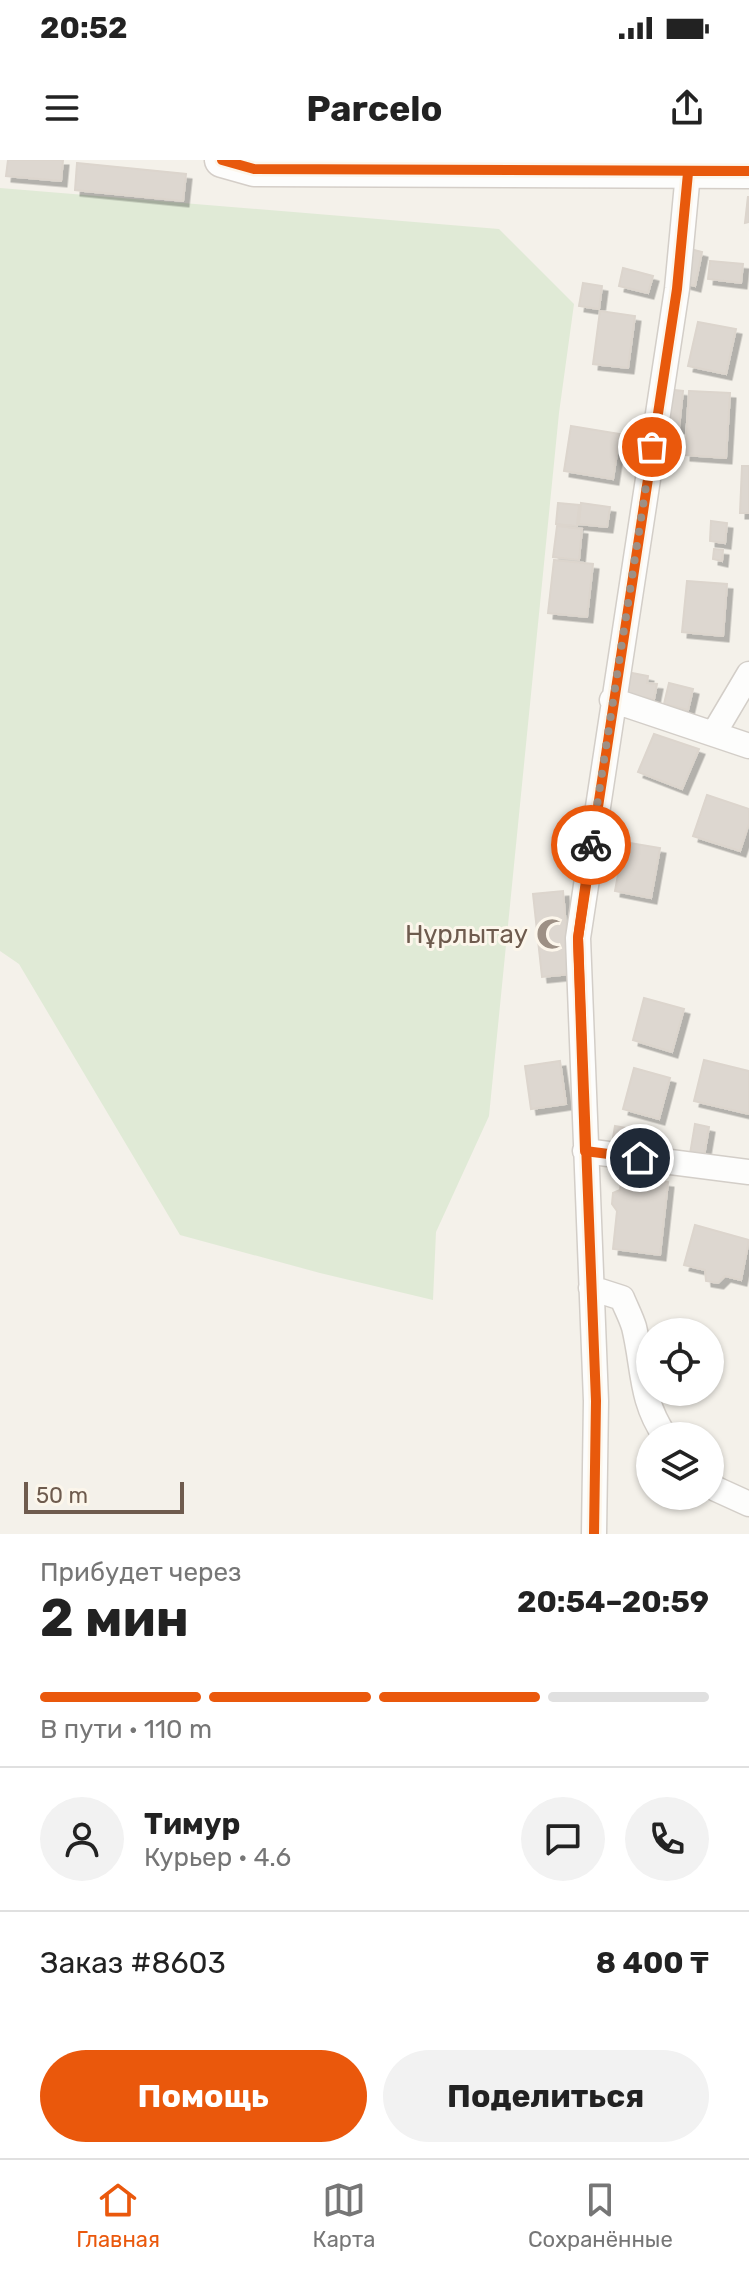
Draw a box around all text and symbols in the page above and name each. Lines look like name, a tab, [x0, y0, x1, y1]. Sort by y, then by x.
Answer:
text: 20:52	[40, 10, 128, 46]
icon: menu	[40, 86, 84, 130]
icon: share	[665, 86, 709, 130]
text: Parcelo	[306, 87, 443, 130]
pin	[618, 413, 686, 481]
icon: bag	[630, 425, 674, 469]
courier	[551, 805, 631, 885]
icon: bike	[569, 823, 613, 867]
mosque icon: Нұрлытау	[535, 917, 569, 951]
place label: Нұрлытау	[405, 919, 528, 950]
pin	[606, 1124, 674, 1192]
icon: home	[618, 1136, 662, 1180]
map controls	[636, 1318, 724, 1510]
button: locate	[636, 1318, 724, 1406]
button: layers	[636, 1422, 724, 1510]
scale bar	[24, 1478, 184, 1514]
text: 50 m	[36, 1482, 88, 1509]
text: Прибудет через	[40, 1557, 241, 1588]
text: 20:54–20:59	[517, 1584, 709, 1620]
text: 2 мин	[40, 1587, 189, 1649]
text: В пути · 110 m	[40, 1714, 212, 1745]
button: person	[40, 1797, 124, 1881]
button: chat	[521, 1797, 605, 1881]
button: phone	[625, 1797, 709, 1881]
text: Тимур	[144, 1806, 240, 1842]
text: Курьер · 4.6	[144, 1842, 291, 1873]
text: Заказ #8603	[40, 1945, 226, 1981]
text: 8 400 ₸	[596, 1945, 709, 1981]
button: Помощь	[40, 2050, 367, 2142]
button: Поделиться	[383, 2050, 709, 2142]
tab: Главная	[76, 2178, 160, 2253]
tab: Карта	[313, 2178, 375, 2253]
tab: Сохранённые	[528, 2178, 673, 2253]

